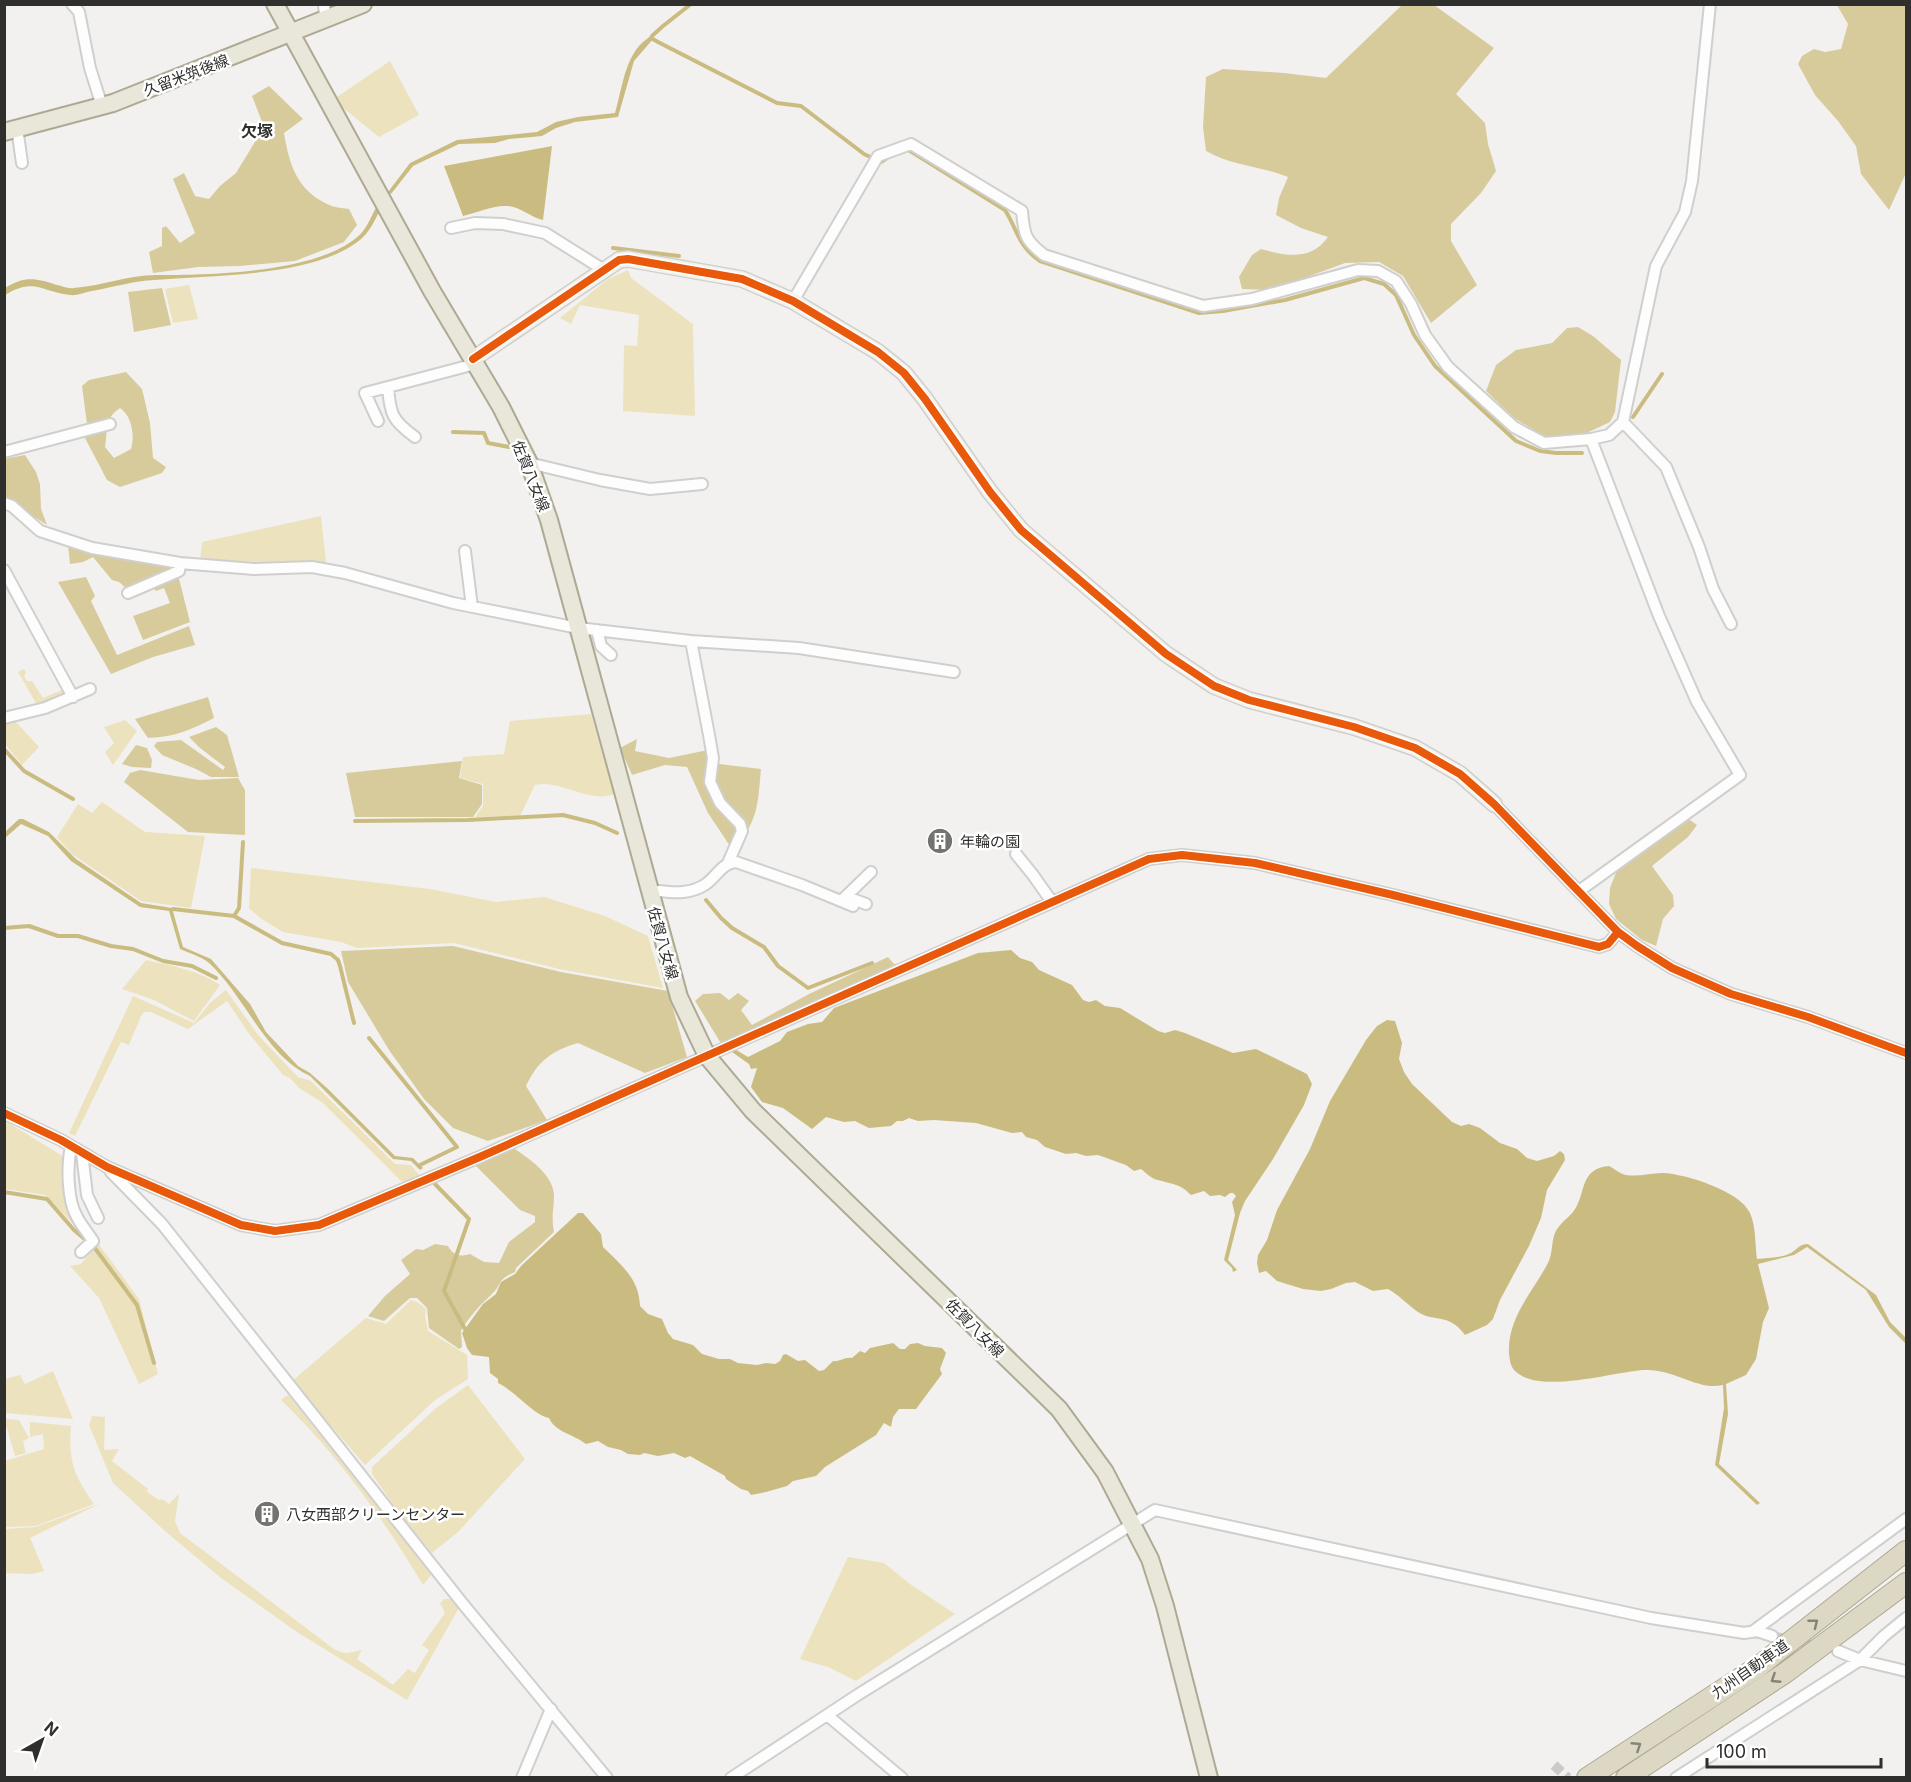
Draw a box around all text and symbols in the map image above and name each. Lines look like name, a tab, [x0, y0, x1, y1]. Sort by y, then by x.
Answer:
street label: 久留米筑後線	[141, 50, 231, 100]
district label: 欠塚	[241, 121, 273, 141]
street label: 佐賀八女線	[508, 438, 554, 514]
building icon: 年輪の園	[925, 826, 955, 856]
place label: 年輪の園	[960, 832, 1020, 851]
street label: 佐賀八女線	[644, 904, 682, 982]
street label: 佐賀八女線	[942, 1295, 1008, 1361]
building icon: 八女西部クリーンセンター	[252, 1499, 282, 1529]
place label: 八女西部クリーンセンター	[286, 1505, 465, 1524]
one-way arrow	[1807, 1620, 1818, 1631]
street label: 九州自動車道	[1708, 1635, 1792, 1703]
one-way arrow	[1770, 1672, 1781, 1683]
north arrow	[12, 1710, 72, 1770]
text: N	[41, 1717, 63, 1740]
scale bar	[1707, 1731, 1881, 1769]
text: 100 m	[1716, 1741, 1767, 1762]
one-way arrow	[1630, 1743, 1641, 1754]

